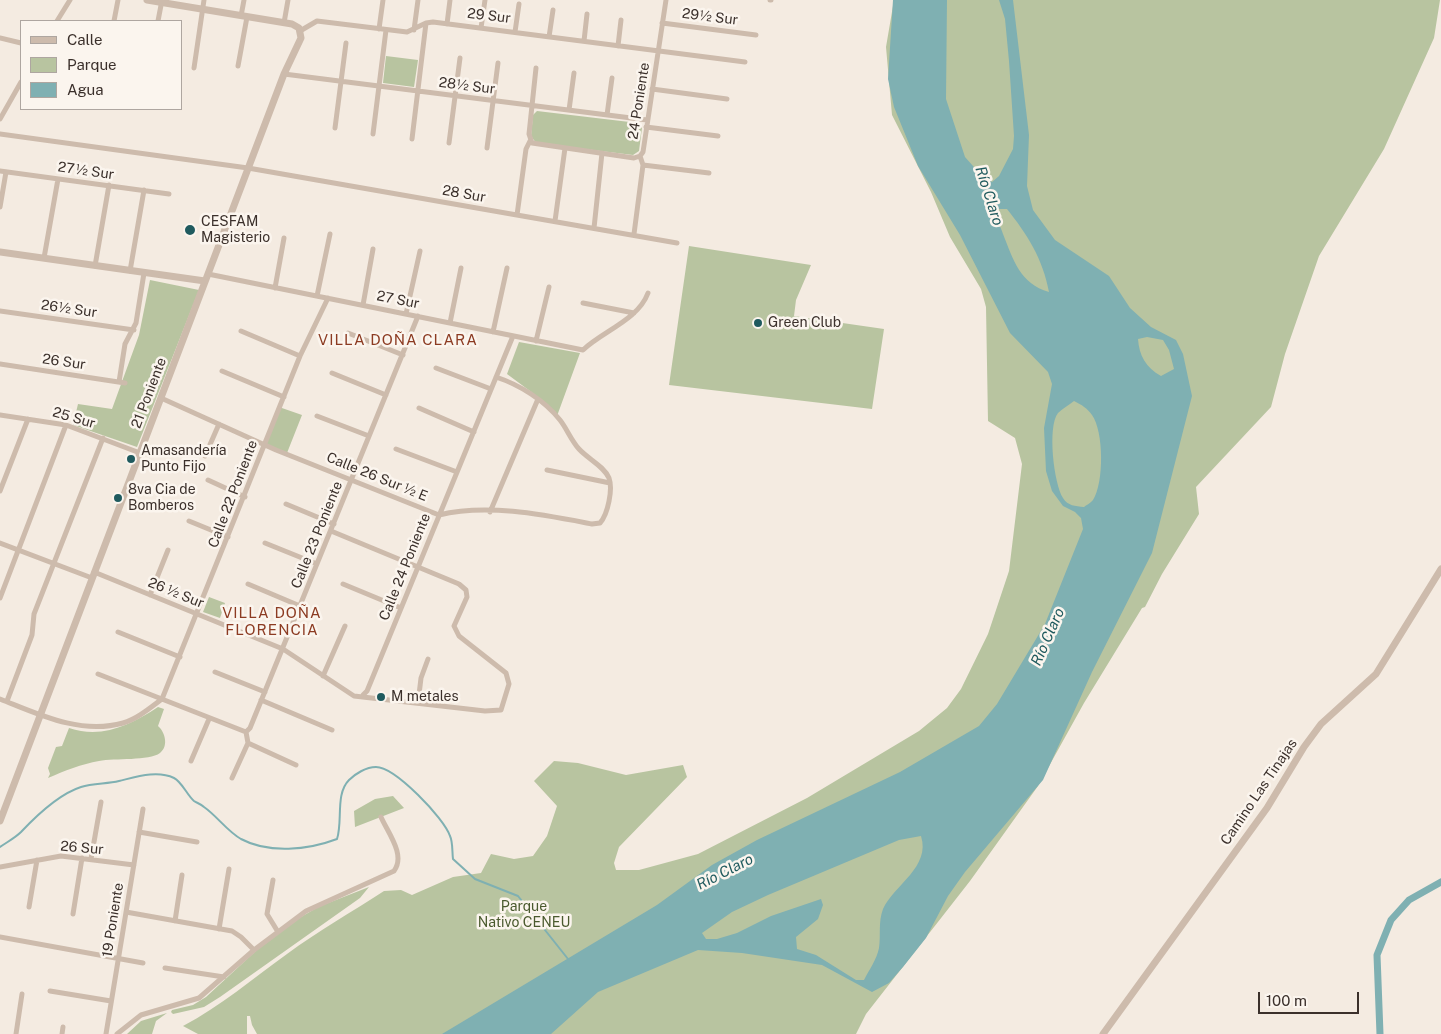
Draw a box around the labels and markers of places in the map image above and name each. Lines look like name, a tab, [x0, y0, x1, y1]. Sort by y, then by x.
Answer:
place label: CESFAM Magisterio	[201, 214, 270, 246]
marker: CESFAM Magisterio	[183, 223, 197, 237]
place label: Green Club	[768, 315, 841, 331]
marker: Green Club	[752, 317, 764, 329]
place label: Amasandería Punto Fijo	[141, 443, 227, 476]
marker: Amasandería Punto Fijo	[125, 453, 137, 465]
place label: 8va Cia de Bomberos	[128, 482, 196, 514]
marker: 8va Cia de Bomberos	[112, 492, 124, 504]
place label: M metales	[391, 689, 459, 705]
marker: M metales	[375, 691, 387, 703]

